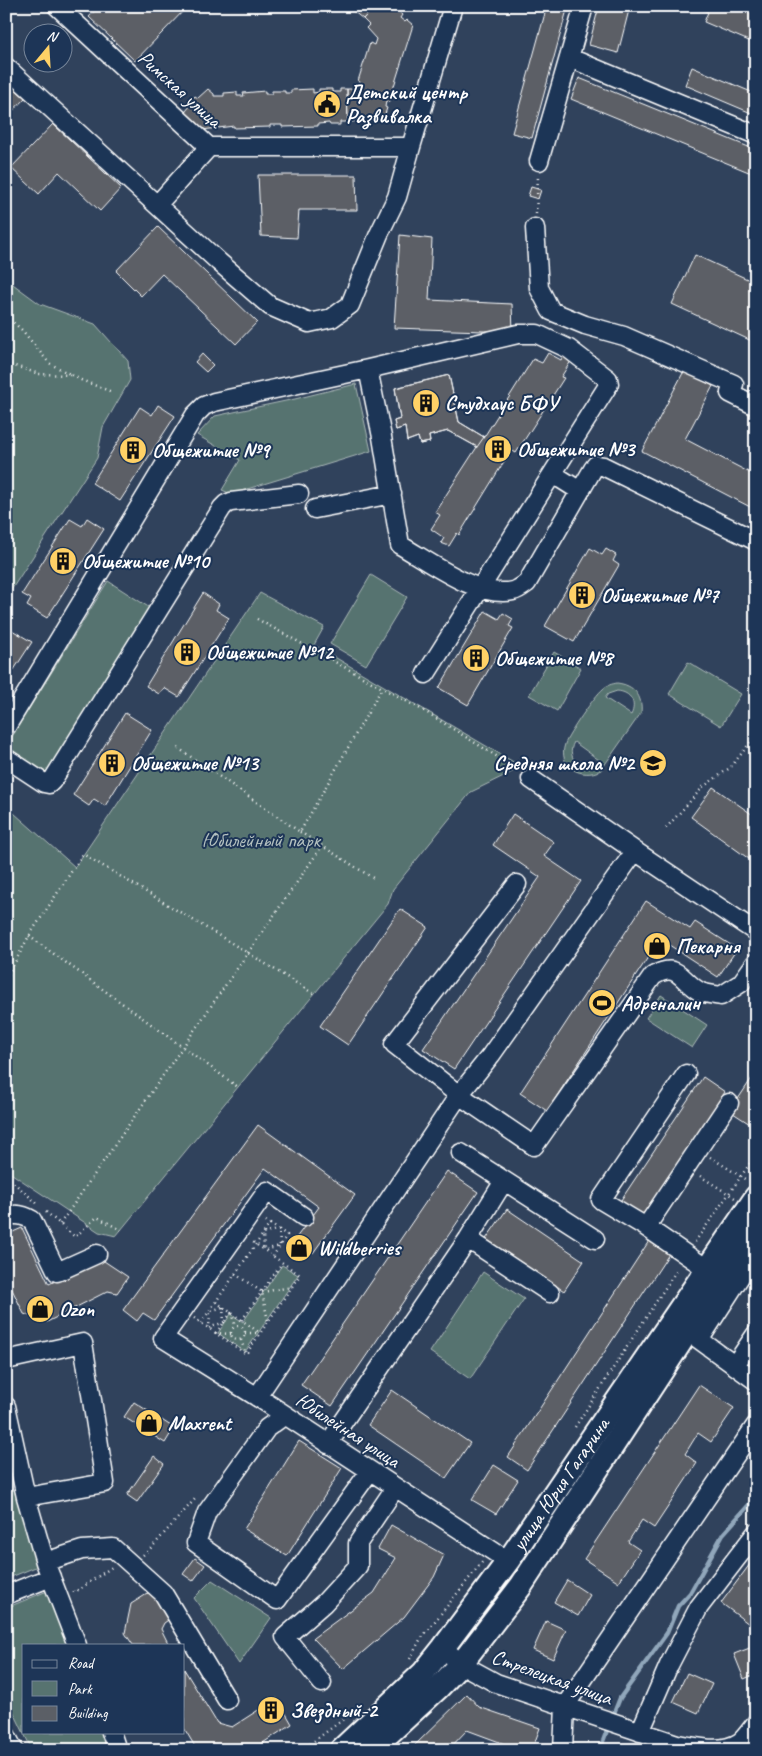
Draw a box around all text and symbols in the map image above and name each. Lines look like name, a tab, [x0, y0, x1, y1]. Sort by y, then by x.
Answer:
north arrow	[22, 22, 72, 72]
text: N	[45, 27, 61, 46]
street label: Римская улица	[133, 45, 229, 135]
place label: Детский центр Развивалка	[346, 79, 469, 130]
public building icon: Детский центр Развивалка	[312, 89, 342, 119]
building icon: Студхаус БФУ	[411, 388, 441, 418]
place label: Студхаус БФУ	[445, 390, 562, 416]
building icon: Общежитие №3	[483, 434, 513, 464]
building icon: Общежитие №9	[118, 435, 148, 465]
place label: Общежитие №3	[517, 436, 637, 462]
place label: Общежитие №9	[152, 437, 272, 463]
building icon: Общежитие №10	[48, 546, 78, 576]
place label: Общежитие №10	[82, 548, 212, 574]
building icon: Общежитие №7	[567, 580, 597, 610]
place label: Общежитие №7	[601, 582, 721, 608]
building icon: Общежитие №12	[172, 637, 202, 667]
place label: Общежитие №12	[206, 639, 336, 665]
building icon: Общежитие №8	[461, 643, 491, 673]
place label: Общежитие №8	[495, 645, 615, 671]
building icon: Общежитие №13	[97, 748, 127, 778]
school or university icon: Средняя школа №2	[638, 748, 668, 778]
place label: Общежитие №13	[131, 750, 261, 776]
place label: Средняя школа №2	[494, 750, 637, 776]
park label: Юбилейный парк	[202, 827, 321, 853]
shop icon: Пекарня	[642, 931, 672, 961]
place label: Пекарня	[676, 933, 742, 959]
sports icon: Адреналин	[587, 988, 617, 1018]
place label: Адреналин	[621, 990, 702, 1016]
shop icon: Wildberries	[284, 1233, 314, 1263]
place label: Wildberries	[318, 1235, 403, 1261]
shop icon: Ozon	[25, 1294, 55, 1324]
place label: Ozon	[59, 1296, 94, 1322]
street label: Юбилейная улица	[291, 1387, 406, 1474]
shop icon: Maxrent	[134, 1408, 164, 1438]
place label: Maxrent	[168, 1410, 233, 1436]
street label: улица Юрия Гагарина	[505, 1411, 616, 1558]
street label: Стрелецкая улица	[488, 1643, 617, 1711]
legend	[22, 1644, 185, 1734]
text: Road	[68, 1654, 95, 1673]
text: Park	[68, 1680, 93, 1699]
building icon: Звездный-2	[256, 1695, 286, 1725]
place label: Звездный-2	[290, 1697, 379, 1724]
text: Building	[68, 1704, 108, 1723]

